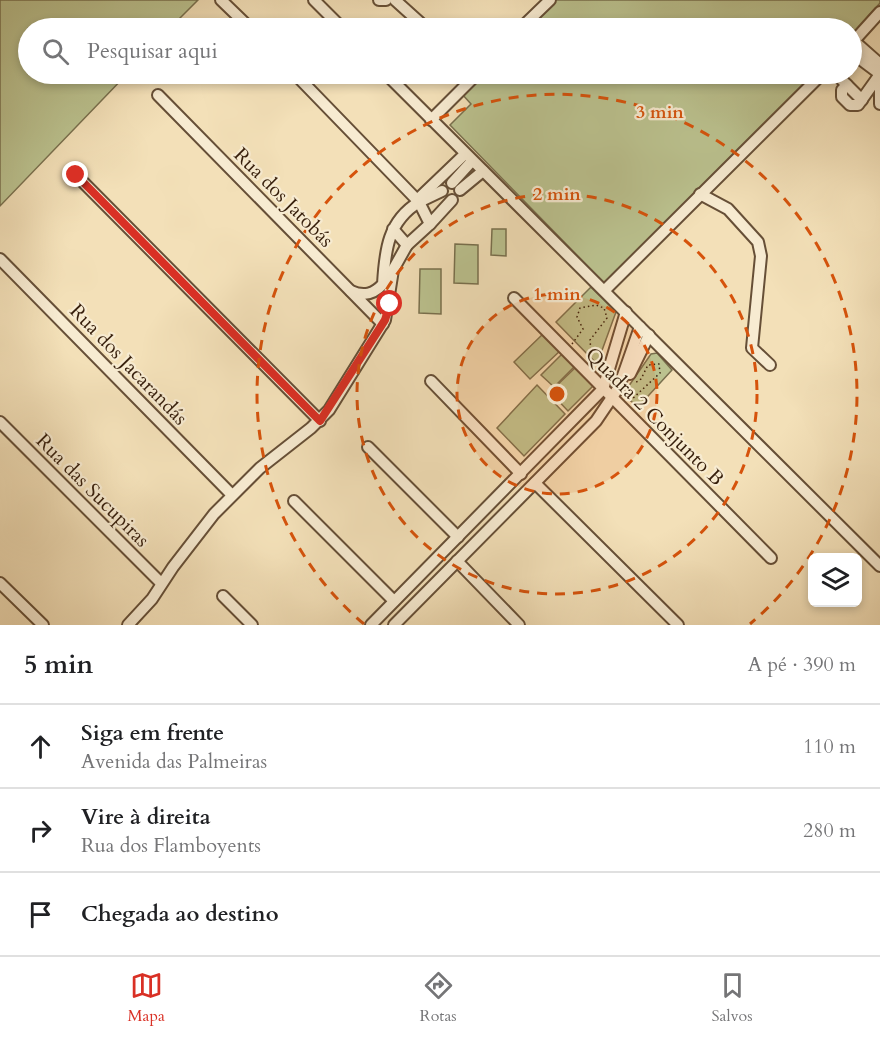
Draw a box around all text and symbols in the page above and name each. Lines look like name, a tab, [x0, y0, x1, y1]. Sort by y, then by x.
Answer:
search box	[18, 18, 862, 84]
icon: search	[39, 35, 72, 68]
text: Pesquisar aqui	[87, 36, 218, 66]
text: 3 min	[636, 100, 684, 125]
street label: Rua dos Jatobás	[228, 142, 339, 253]
route end	[62, 161, 88, 187]
text: 2 min	[533, 182, 581, 207]
text: 1 min	[533, 282, 581, 307]
route start	[376, 290, 402, 316]
street label: Rua dos Jacarandás	[64, 298, 194, 431]
street label: Quadra 2 Conjunto B	[579, 341, 730, 492]
centre of rings	[547, 384, 567, 404]
street label: Rua das Sucupiras	[30, 428, 155, 553]
map controls	[808, 553, 862, 607]
button: layers	[808, 553, 862, 607]
text: 5 min	[24, 647, 93, 682]
text: A pé · 390 m	[748, 651, 856, 678]
text: Siga em frente	[81, 718, 224, 748]
icon: ahead	[24, 730, 57, 763]
text: 110 m	[803, 733, 856, 760]
text: Avenida das Palmeiras	[81, 748, 267, 775]
text: Vire à direita	[81, 802, 211, 832]
icon: right	[24, 814, 57, 847]
text: 280 m	[803, 817, 856, 844]
text: Rua dos Flamboyents	[81, 832, 261, 859]
icon: arrive	[24, 898, 57, 931]
text: Chegada ao destino	[81, 899, 279, 929]
tab: Mapa	[127, 969, 165, 1027]
tab: Rotas	[420, 969, 457, 1027]
tab: Salvos	[711, 969, 753, 1027]

